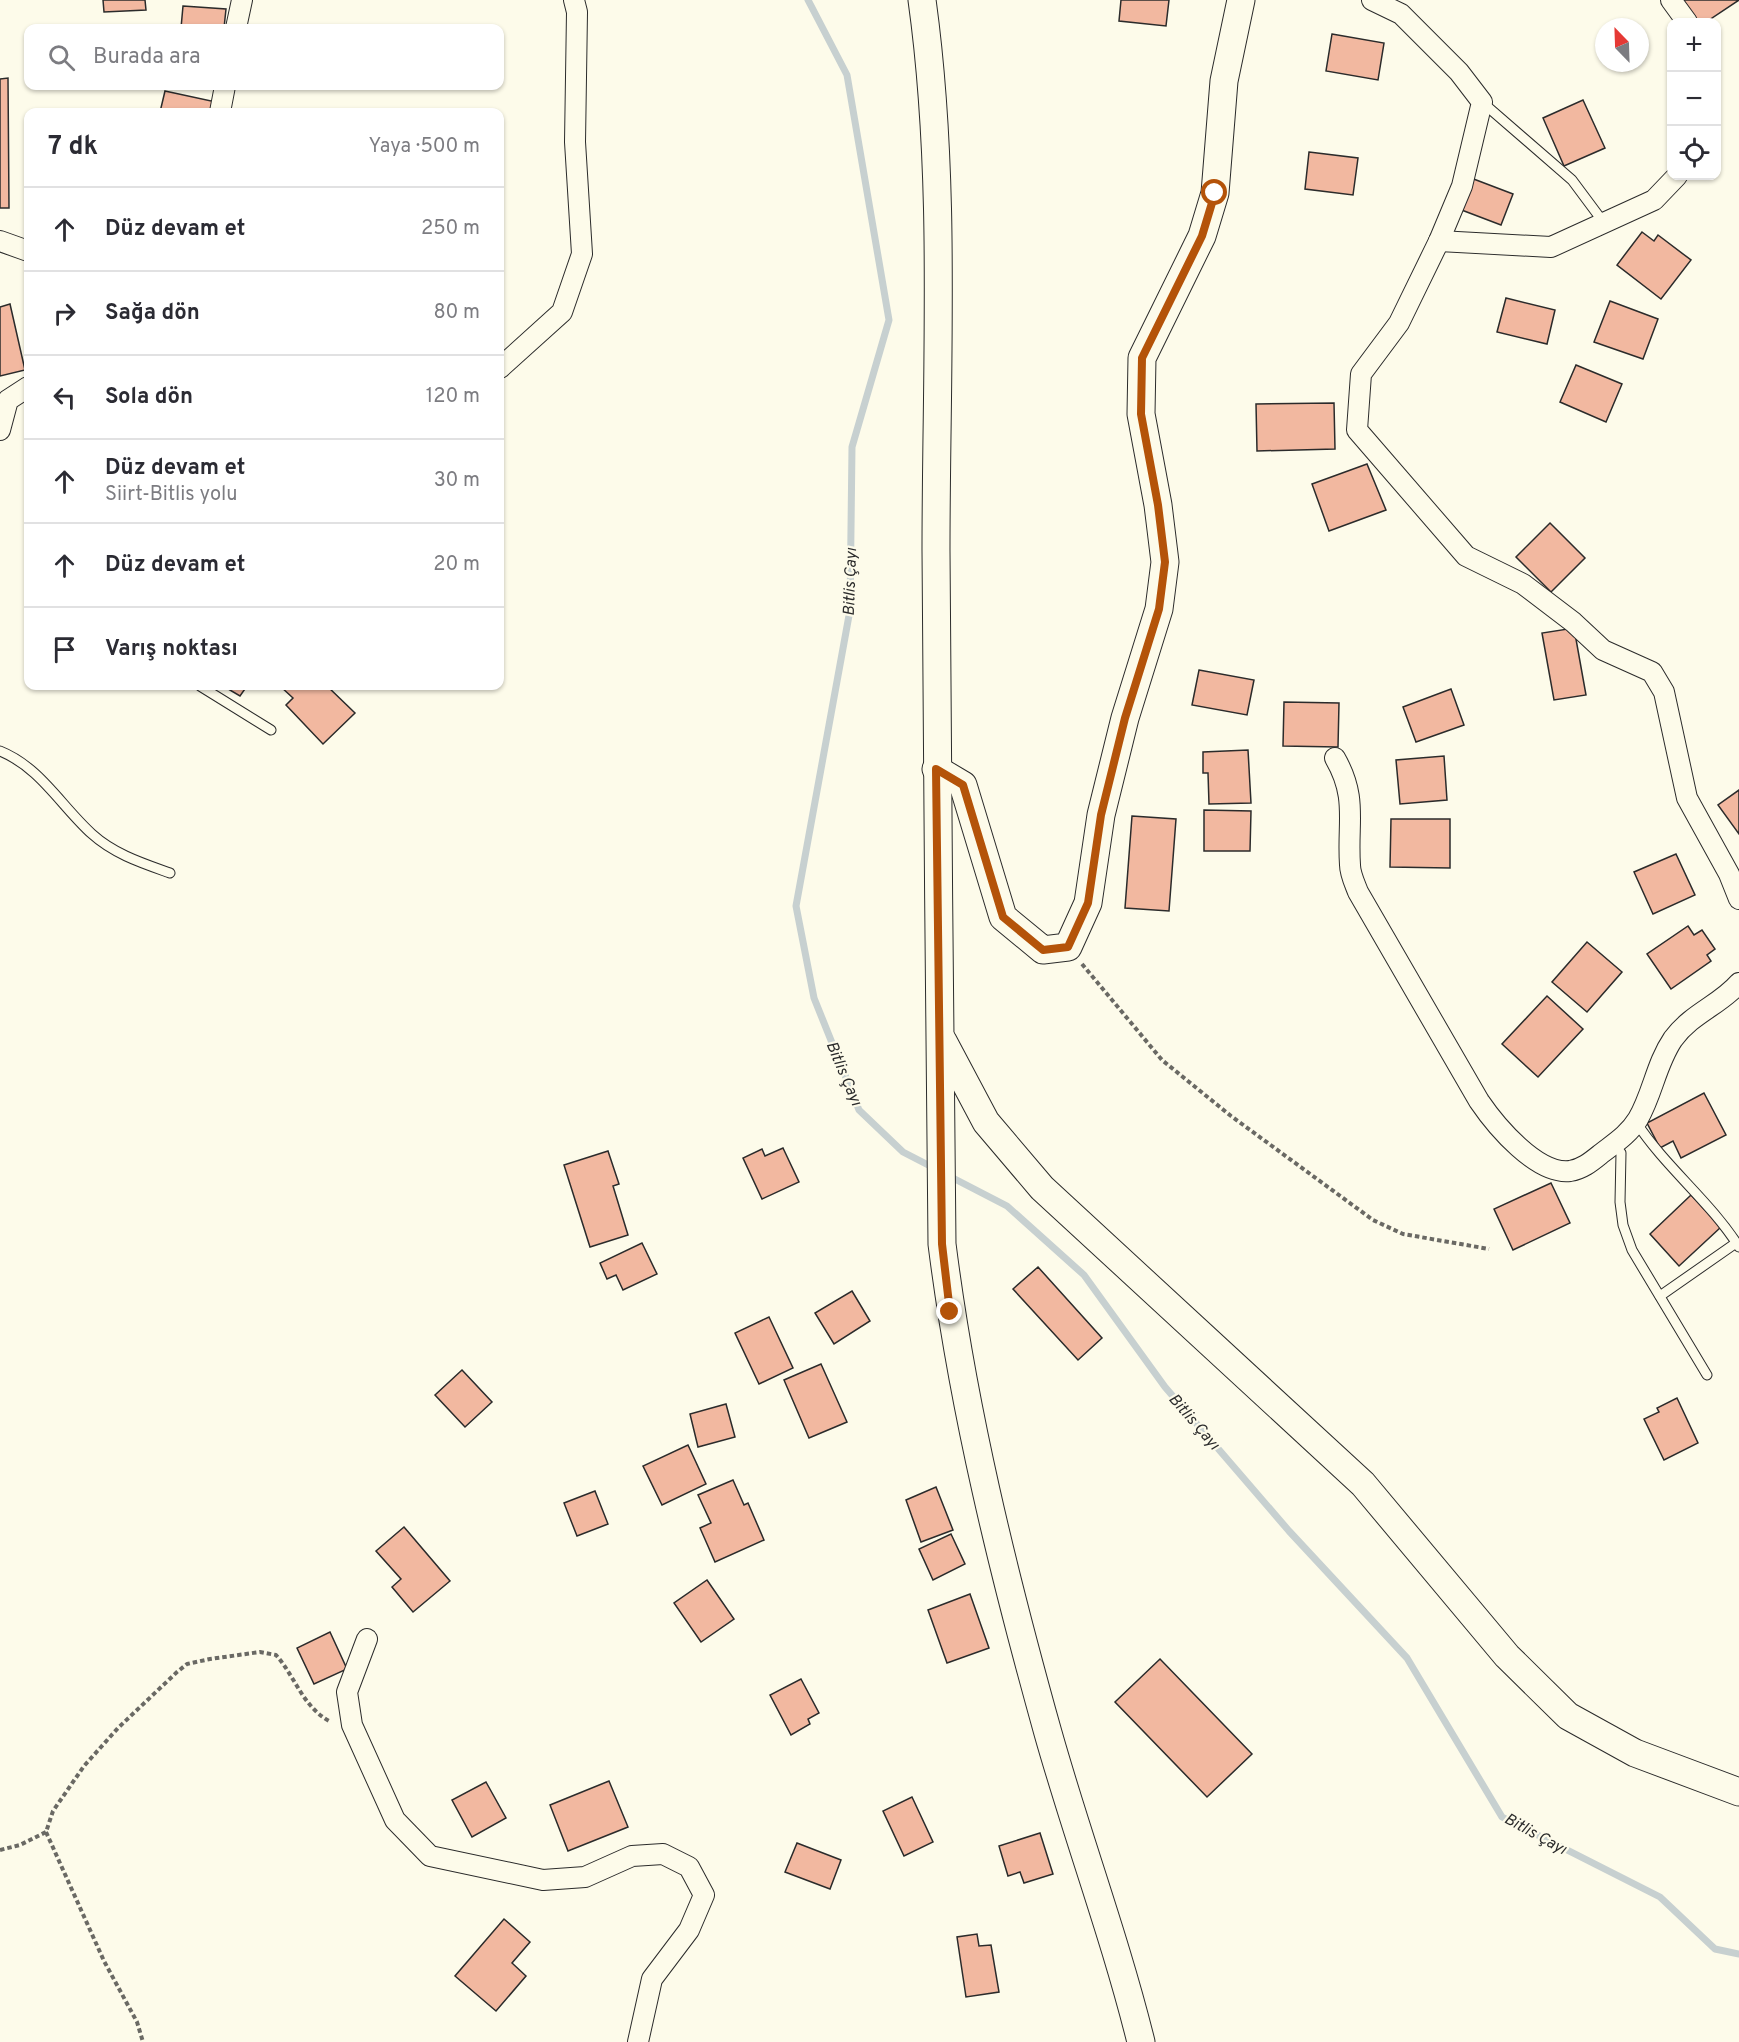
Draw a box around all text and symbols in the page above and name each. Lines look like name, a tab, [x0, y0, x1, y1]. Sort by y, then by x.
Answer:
north arrow	[1595, 18, 1649, 72]
map controls	[1667, 18, 1721, 180]
button: +	[1667, 18, 1721, 72]
search box	[24, 24, 504, 90]
icon: search	[45, 41, 78, 74]
text: Burada ara	[93, 44, 201, 71]
button: −	[1667, 72, 1721, 126]
button: locate	[1667, 126, 1721, 180]
text: 7 dk	[48, 131, 98, 164]
text: Yaya · 500 m	[368, 134, 480, 160]
route start	[1201, 179, 1227, 205]
icon: ahead	[48, 213, 81, 246]
text: Düz devam et	[105, 216, 245, 243]
text: 250 m	[421, 216, 480, 242]
icon: right	[48, 297, 81, 330]
text: Sağa dön	[105, 300, 200, 327]
text: 80 m	[434, 300, 480, 326]
icon: left	[48, 381, 81, 414]
text: Sola dön	[105, 384, 193, 411]
text: 120 m	[426, 384, 480, 410]
text: Düz devam et	[105, 455, 245, 482]
icon: ahead	[48, 465, 81, 498]
text: 30 m	[434, 468, 480, 494]
text: Siirt-Bitlis yolu	[105, 482, 238, 508]
water label: Bitlis Çayı	[840, 547, 862, 616]
icon: ahead	[48, 549, 81, 582]
text: Düz devam et	[105, 552, 245, 579]
text: 20 m	[433, 552, 480, 578]
icon: arrive	[48, 633, 81, 666]
text: Varış noktası	[105, 636, 238, 663]
water label: Bitlis Çayı	[821, 1039, 866, 1110]
route end	[936, 1298, 962, 1324]
water label: Bitlis Çayı	[1164, 1390, 1224, 1455]
water label: Bitlis Çayı	[1500, 1809, 1571, 1861]

